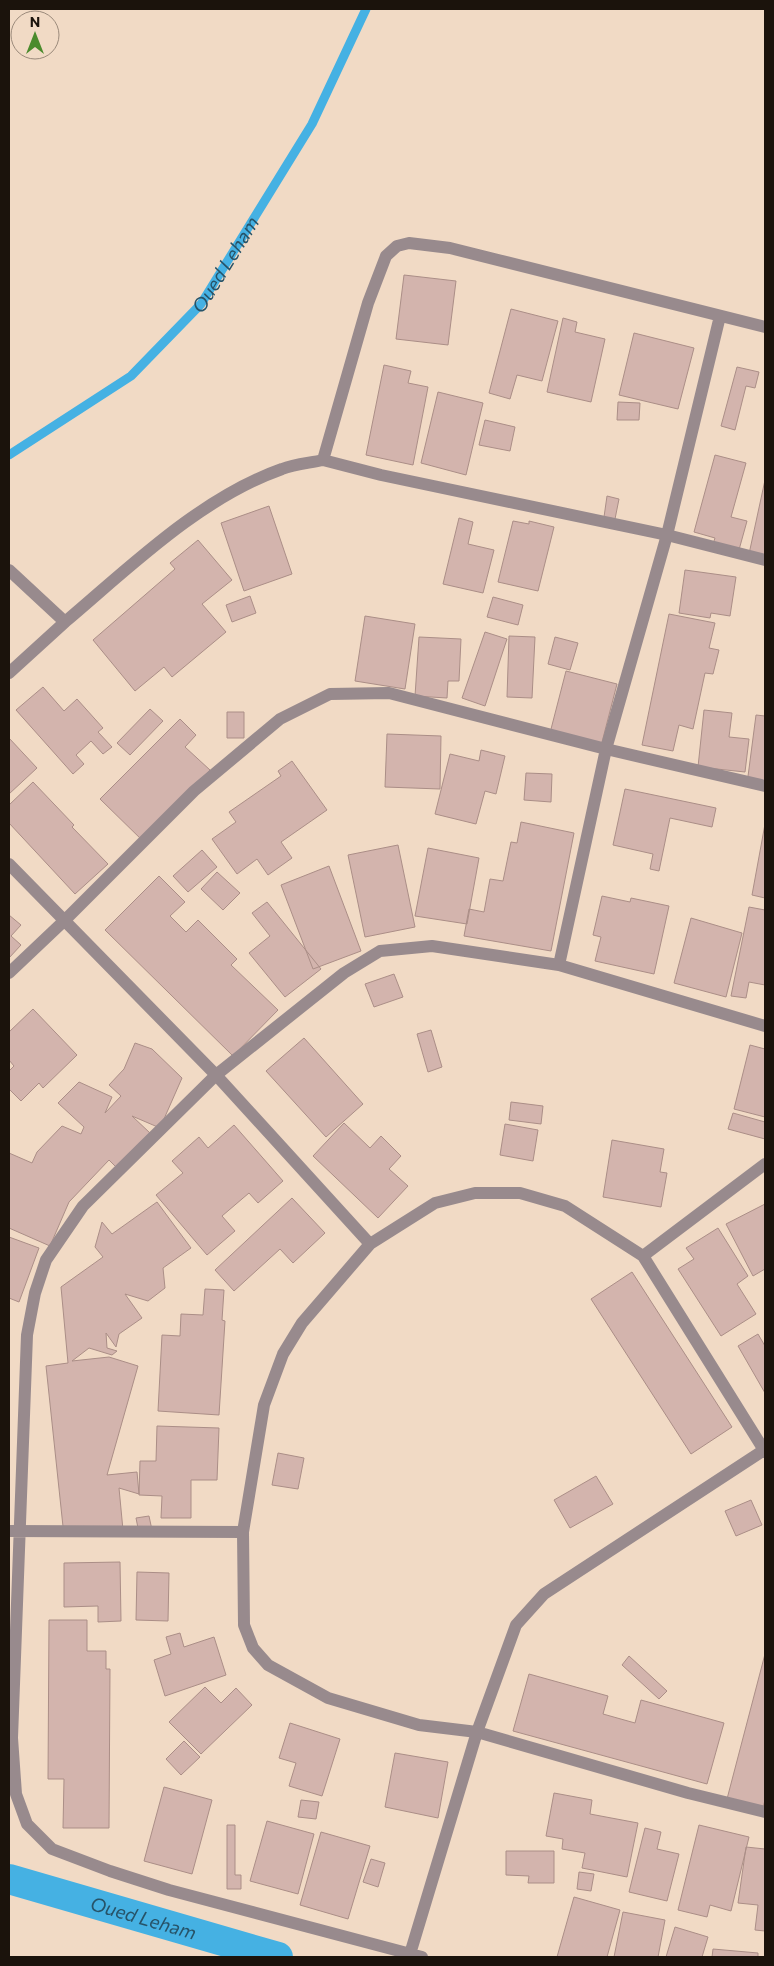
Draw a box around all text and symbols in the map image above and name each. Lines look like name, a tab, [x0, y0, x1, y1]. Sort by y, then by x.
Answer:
north arrow	[10, 10, 60, 60]
text: N	[30, 13, 40, 30]
water label: Oued Leham	[187, 212, 263, 318]
water label: Oued Leham	[88, 1891, 199, 1944]

